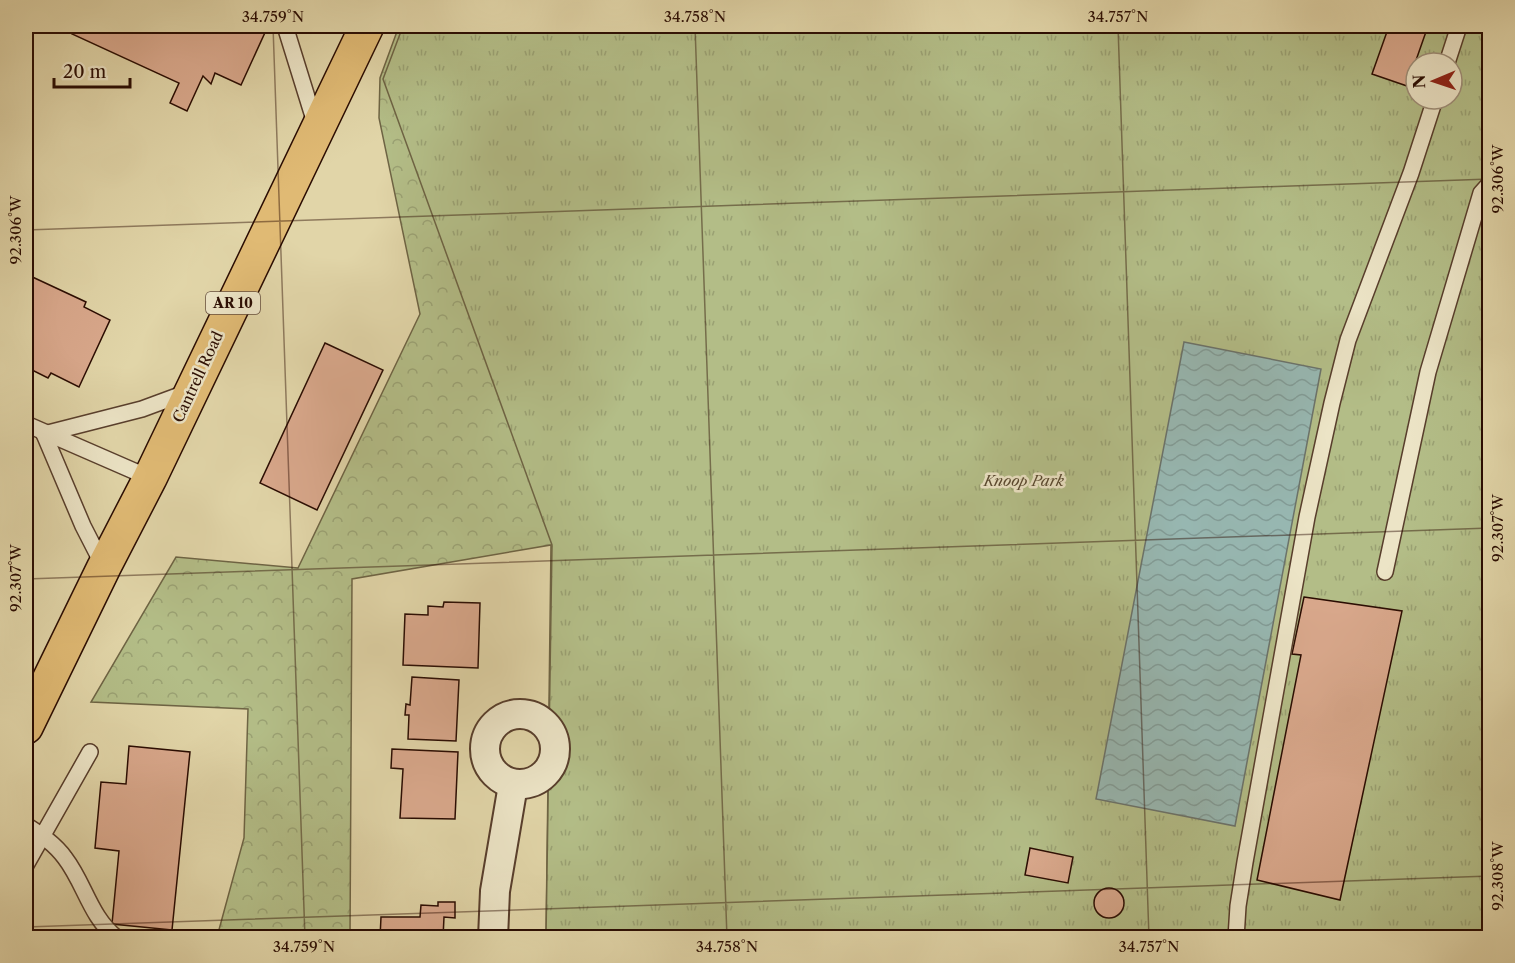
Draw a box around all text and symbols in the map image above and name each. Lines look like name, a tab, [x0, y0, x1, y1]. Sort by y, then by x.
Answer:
text: 34.759°N	[242, 7, 304, 26]
text: 34.758°N	[664, 7, 726, 26]
text: 34.757°N	[1088, 7, 1148, 26]
scale bar	[54, 51, 130, 89]
north arrow	[1404, 51, 1464, 111]
text: 20 m	[63, 61, 107, 83]
text: N	[1409, 74, 1429, 89]
text: 92.306°W	[1488, 144, 1507, 214]
text: 92.306°W	[6, 195, 25, 265]
road number: AR 10	[206, 292, 260, 314]
street label: Cantrell Road	[168, 328, 227, 426]
park label: Knoop Park	[983, 471, 1064, 490]
text: 92.307°W	[1488, 493, 1507, 562]
text: 92.307°W	[6, 543, 25, 612]
text: 92.308°W	[1488, 841, 1507, 911]
text: 34.759°N	[273, 937, 335, 956]
text: 34.758°N	[696, 937, 758, 956]
text: 34.757°N	[1119, 937, 1179, 956]

